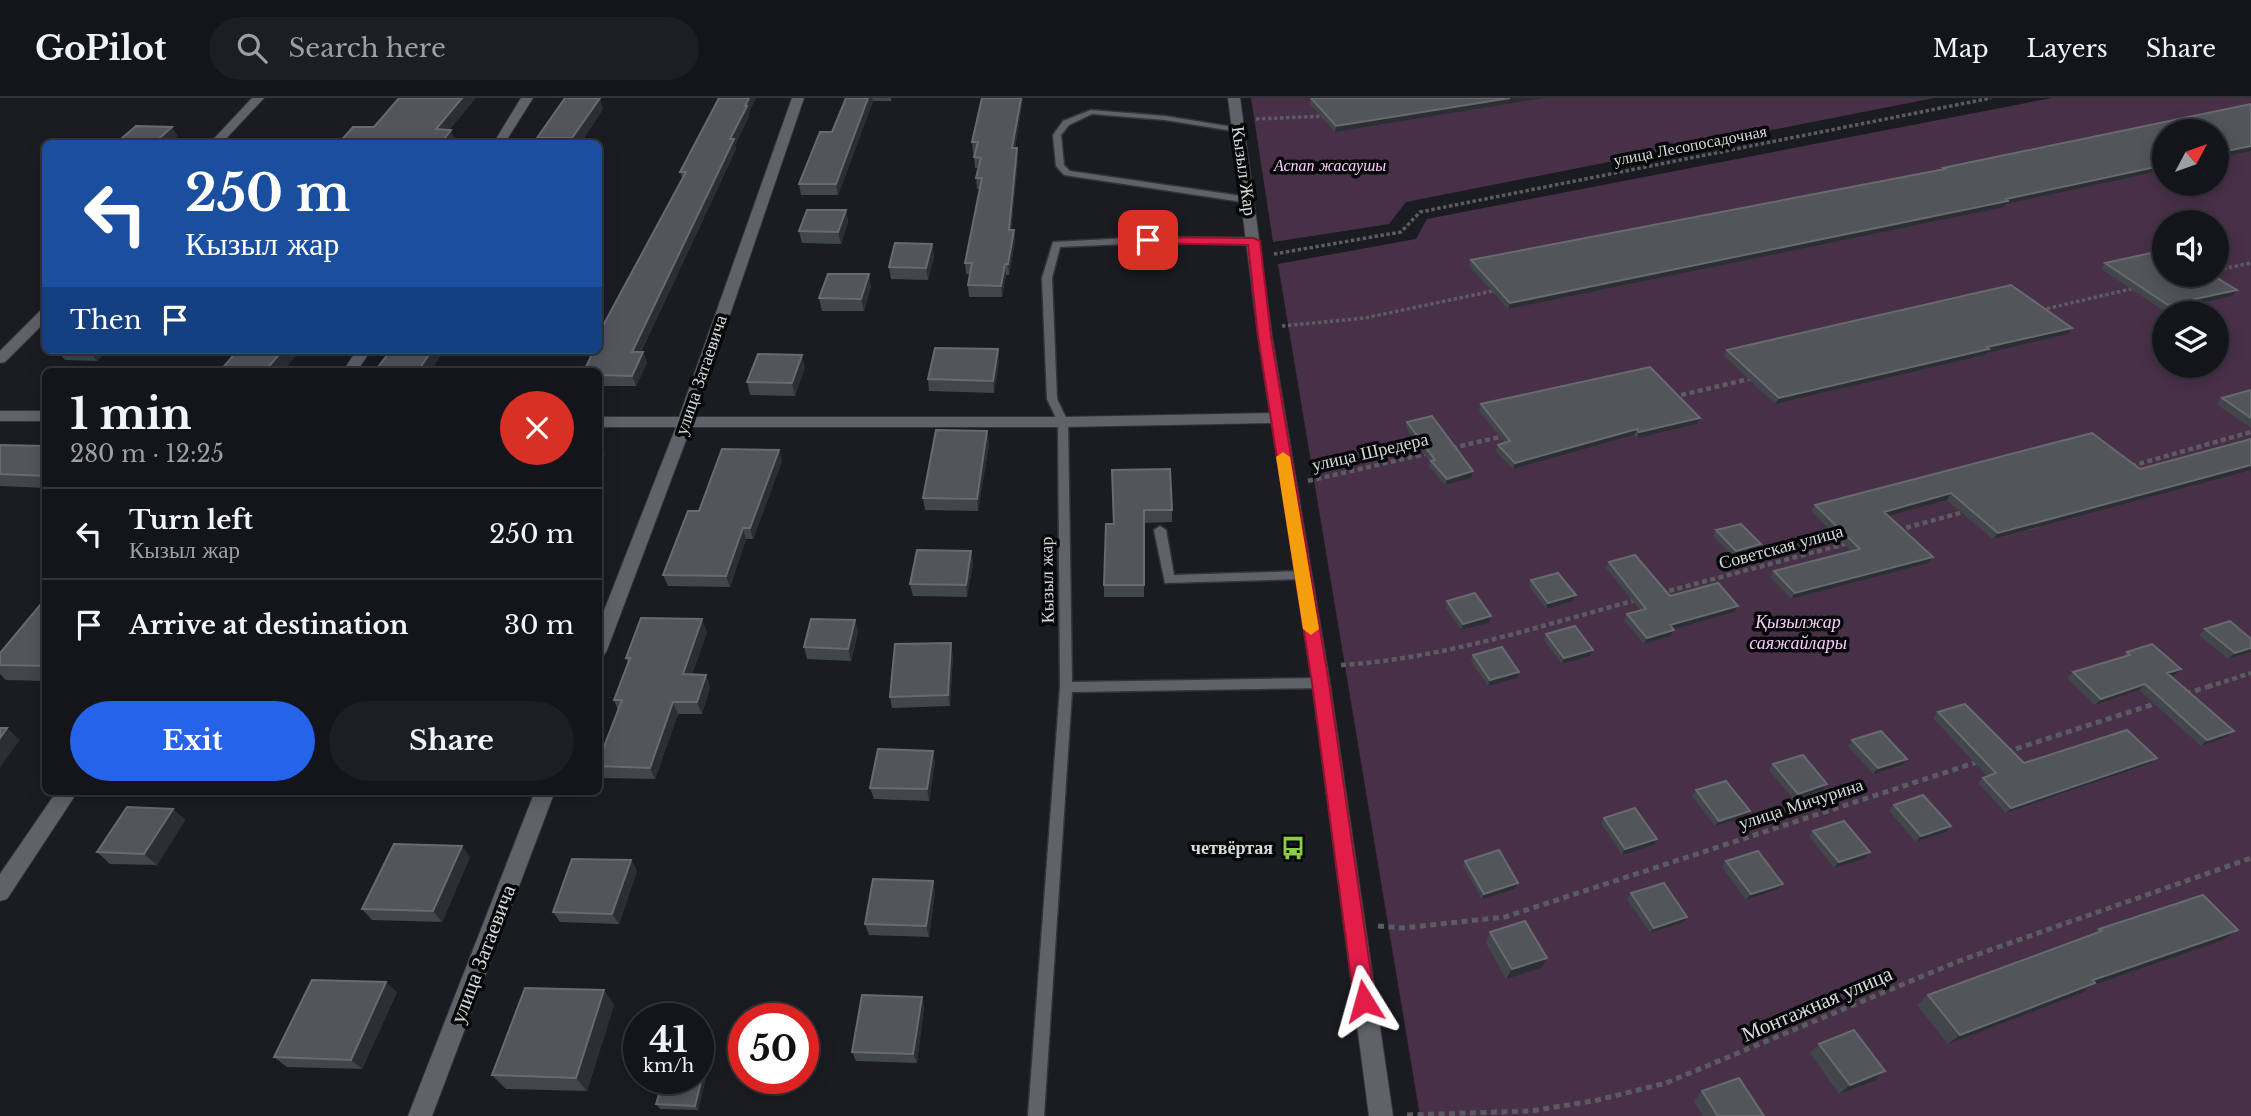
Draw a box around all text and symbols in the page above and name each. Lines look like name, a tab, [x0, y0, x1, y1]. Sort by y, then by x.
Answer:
search box	[209, 17, 699, 80]
text: GoPilot	[35, 28, 167, 69]
icon: search	[233, 29, 271, 67]
text: Search here	[289, 32, 446, 64]
text: Map	[1933, 34, 1989, 63]
text: Layers	[2027, 34, 2108, 63]
text: Share	[2146, 34, 2216, 63]
north arrow	[2152, 119, 2230, 196]
map controls	[2152, 119, 2229, 378]
street label: улица Лесопосадочная	[1612, 120, 1769, 170]
street label: Кызыл Жар	[1227, 125, 1261, 217]
park label: Аспап жасаушы	[1273, 155, 1386, 175]
text: 250 m	[185, 163, 350, 224]
icon: left	[70, 168, 161, 259]
pin	[1118, 210, 1178, 270]
button: sound	[2152, 210, 2229, 287]
icon: arrive	[1129, 221, 1167, 259]
text: Кызыл жар	[185, 224, 339, 264]
icon: arrive	[156, 301, 194, 339]
button: layers	[2152, 301, 2229, 378]
text: Then	[70, 304, 142, 336]
street label: улица Затаевича	[670, 312, 732, 438]
text: 1 min	[70, 388, 192, 440]
button: close	[500, 391, 574, 465]
street label: улица Шредера	[1310, 428, 1430, 476]
text: 280 m · 12:25	[70, 440, 224, 468]
text: Turn left	[129, 504, 253, 536]
icon: left	[70, 515, 108, 553]
text: 250 m	[489, 518, 574, 550]
street label: Советская улица	[1716, 520, 1846, 574]
text: Кызыл жар	[129, 536, 240, 564]
street label: Кызыл жар	[1035, 536, 1059, 624]
icon: arrive	[70, 606, 108, 644]
text: Arrive at destination	[129, 609, 409, 641]
text: 30 m	[504, 609, 574, 641]
park label: Қызылжар саяжайлары	[1749, 611, 1847, 654]
button: Exit	[70, 701, 315, 781]
button: Share	[329, 701, 574, 781]
street label: улица Мичурина	[1736, 774, 1866, 834]
bus stop icon: четвёртая	[1279, 834, 1307, 862]
place label: четвёртая	[1191, 837, 1273, 859]
street label: улица Затаевича	[445, 880, 522, 1027]
street label: Монтажная улица	[1738, 960, 1897, 1047]
position arrow	[1327, 964, 1401, 1038]
speed limit sign: 50	[728, 1003, 819, 1094]
text: 41	[649, 1018, 688, 1061]
text: km/h	[643, 1055, 694, 1077]

